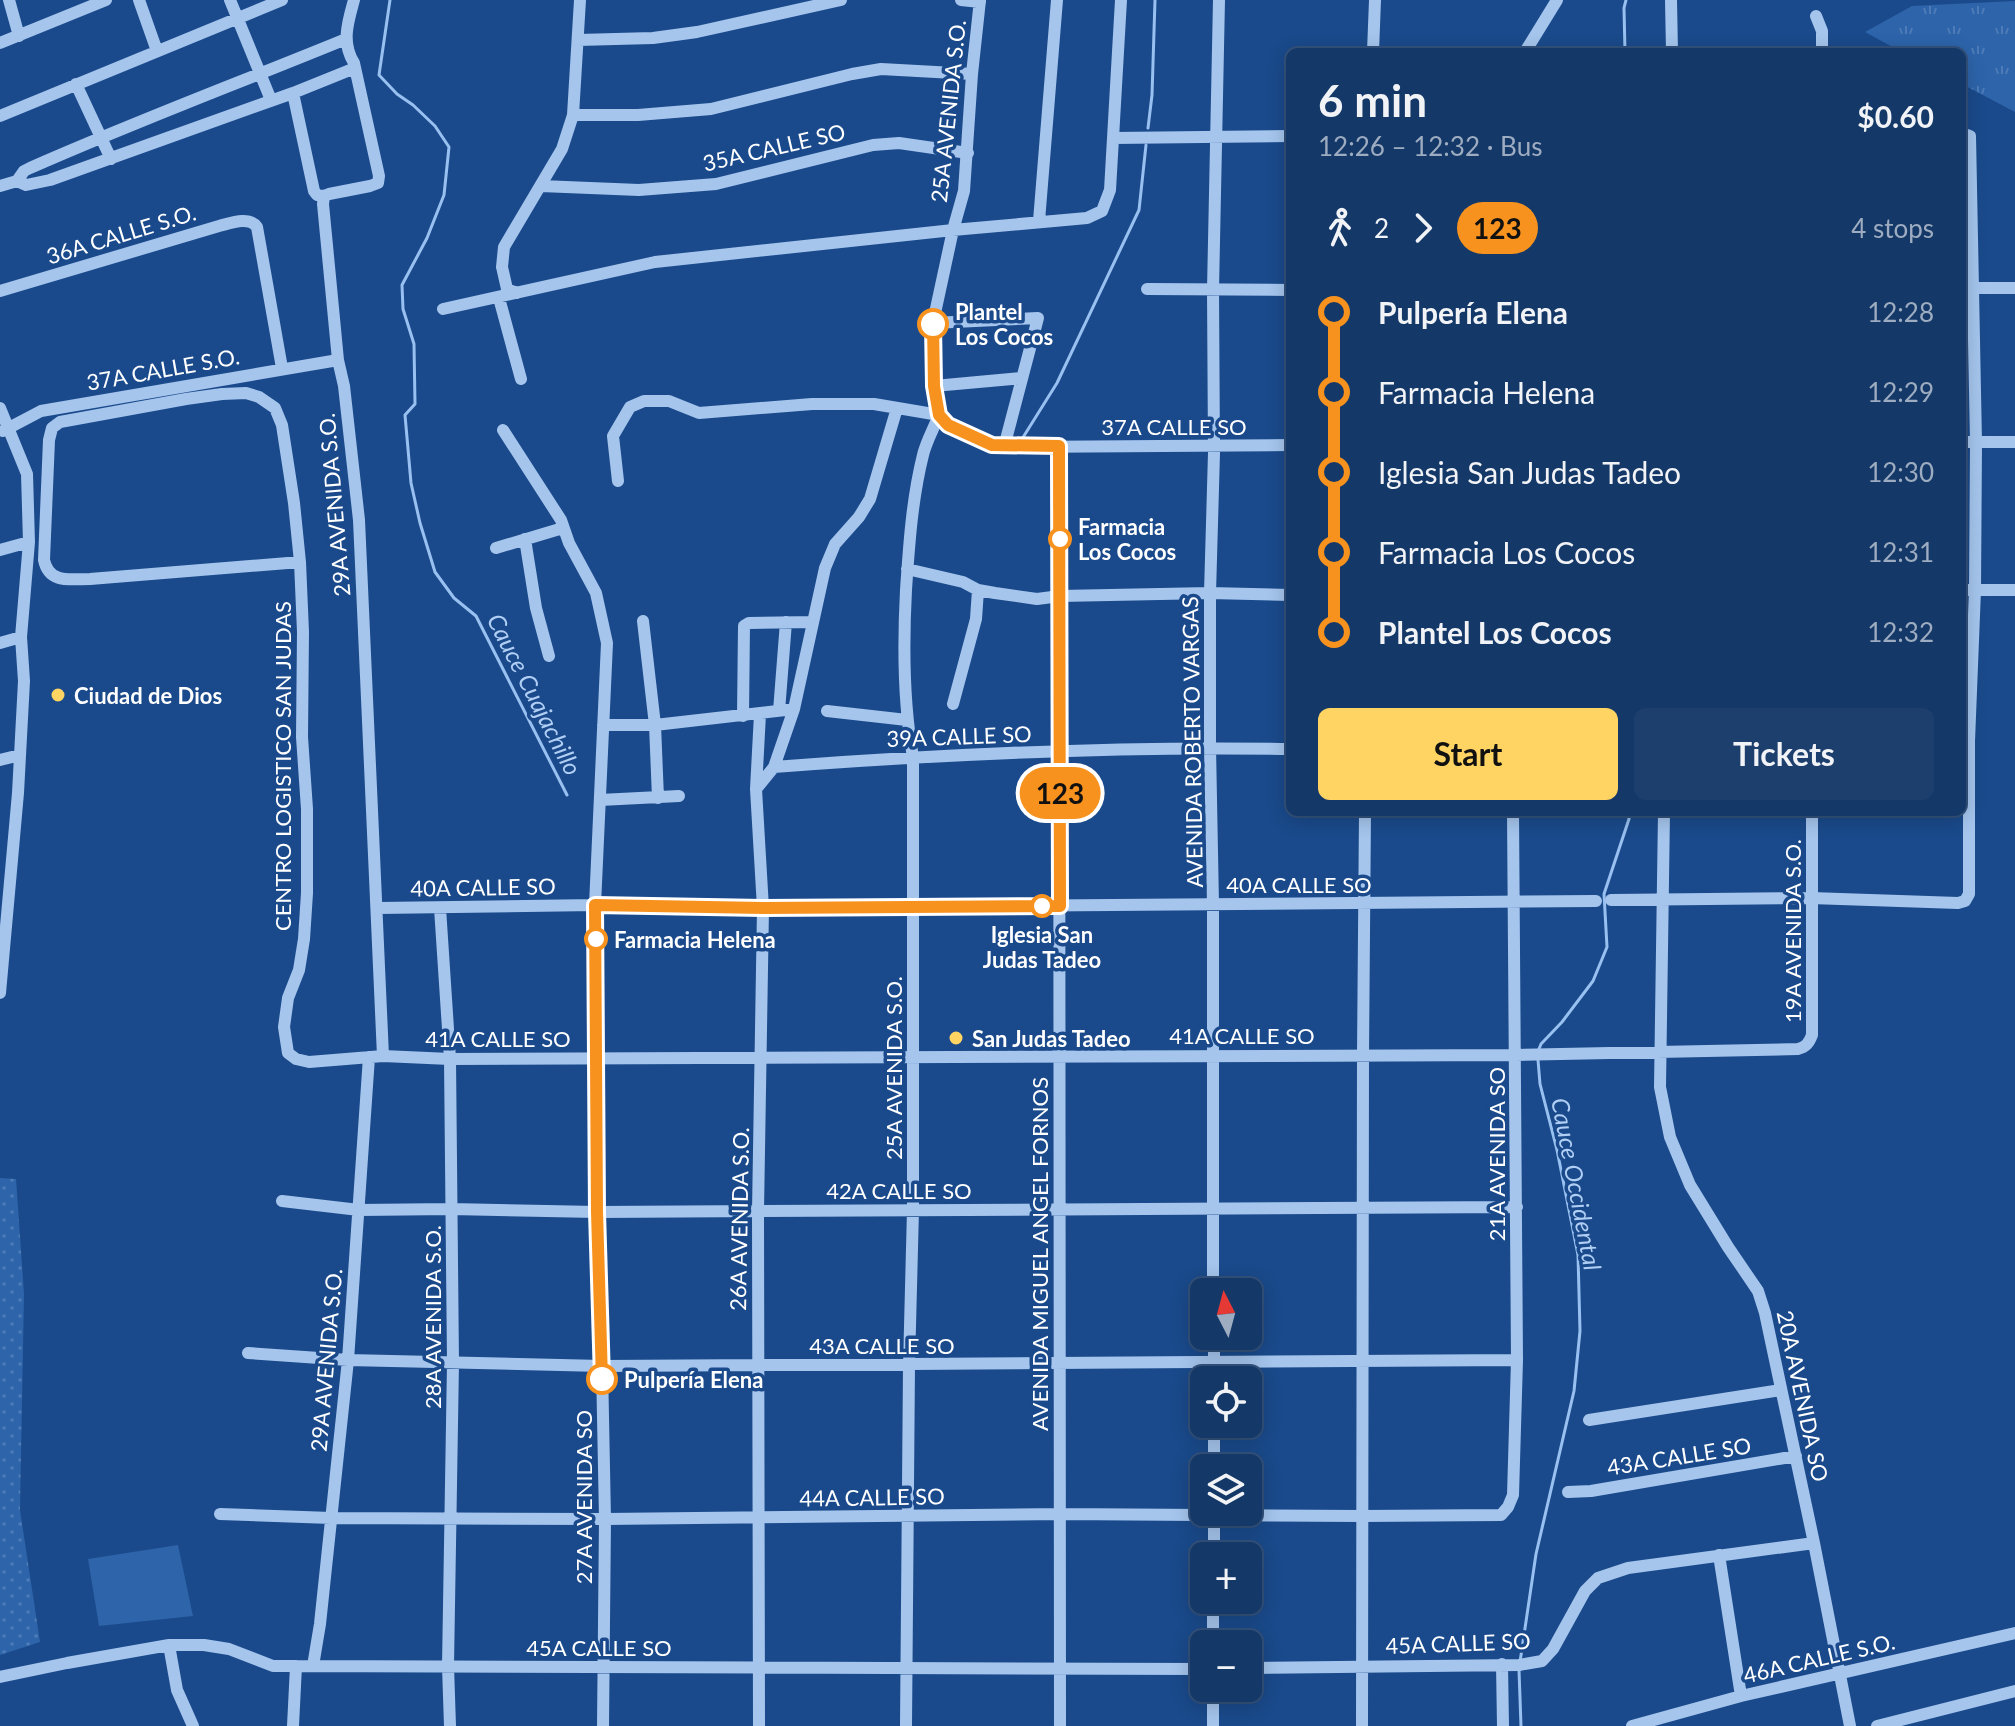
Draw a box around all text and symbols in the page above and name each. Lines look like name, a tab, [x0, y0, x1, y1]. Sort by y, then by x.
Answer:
street label: 25A AVENIDA S.O.	[925, 18, 971, 204]
text: 6 min	[1318, 74, 1427, 126]
text: $0.60	[1857, 98, 1934, 134]
street label: 35A CALLE SO	[700, 117, 848, 177]
text: 12:26 – 12:32 · Bus	[1318, 130, 1542, 162]
street label: 36A CALLE S.O.	[43, 198, 199, 270]
icon: walk	[1318, 206, 1362, 250]
icon: forward	[1401, 206, 1445, 250]
text: 123	[1473, 211, 1522, 245]
text: 2	[1374, 212, 1389, 244]
text: 4 stops	[1851, 212, 1934, 244]
text: Pulpería Elena	[1378, 294, 1568, 330]
text: 12:28	[1867, 296, 1934, 328]
place label: Plantel Los Cocos	[955, 298, 1053, 350]
marker: Plantel Los Cocos	[918, 309, 948, 339]
street label: 37A CALLE S.O.	[84, 342, 242, 396]
text: Farmacia Helena	[1378, 374, 1595, 410]
text: 12:29	[1867, 376, 1934, 408]
street label: 29A AVENIDA S.O.	[313, 412, 355, 598]
street label: 37A CALLE SO	[1101, 413, 1247, 440]
text: Iglesia San Judas Tadeo	[1378, 454, 1681, 490]
text: 12:30	[1867, 456, 1934, 488]
place label: Farmacia Los Cocos	[1078, 513, 1176, 565]
marker: Farmacia Los Cocos	[1049, 528, 1071, 550]
text: Farmacia Los Cocos	[1378, 534, 1635, 570]
text: 12:31	[1867, 536, 1934, 568]
street label: AVENIDA ROBERTO VARGAS	[1176, 596, 1208, 888]
street label: CENTRO LOGISTICO SAN JUDAS	[269, 601, 296, 931]
water label: Cauce Cuajachillo	[482, 608, 588, 780]
text: Plantel Los Cocos	[1378, 614, 1612, 650]
text: 12:32	[1867, 616, 1934, 648]
place label: Ciudad de Dios	[74, 682, 222, 709]
marker: Ciudad de Dios	[49, 686, 67, 704]
button: Start	[1318, 708, 1618, 800]
button: Tickets	[1634, 708, 1934, 800]
street label: 39A CALLE SO	[886, 720, 1032, 752]
line badge: 123	[1014, 767, 1106, 819]
text: 123	[1036, 776, 1084, 810]
street label: 19A AVENIDA S.O.	[1779, 839, 1806, 1023]
street label: 40A CALLE SO	[1226, 871, 1372, 898]
street label: 40A CALLE SO	[410, 872, 556, 902]
marker: Iglesia San Judas Tadeo	[1031, 895, 1053, 917]
place label: Iglesia San Judas Tadeo	[983, 921, 1101, 973]
place label: Farmacia Helena	[614, 926, 776, 953]
marker: Farmacia Helena	[585, 928, 607, 950]
street label: 25A AVENIDA S.O.	[880, 976, 907, 1160]
street label: 41A CALLE SO	[1169, 1022, 1315, 1049]
street label: 41A CALLE SO	[425, 1025, 571, 1052]
place label: San Judas Tadeo	[972, 1025, 1131, 1052]
marker: San Judas Tadeo	[947, 1029, 965, 1047]
street label: 21A AVENIDA SO	[1483, 1067, 1510, 1241]
street label: AVENIDA MIGUEL ANGEL FORNOS	[1026, 1077, 1053, 1431]
water label: Cauce Occidental	[1546, 1095, 1608, 1273]
street label: 26A AVENIDA S.O.	[724, 1127, 754, 1311]
street label: 42A CALLE SO	[826, 1177, 972, 1204]
street label: 28A AVENIDA S.O.	[419, 1225, 446, 1409]
street label: 29A AVENIDA S.O.	[305, 1267, 347, 1453]
north arrow	[1190, 1278, 1262, 1350]
map controls	[1190, 1278, 1262, 1702]
street label: 20A AVENIDA SO	[1772, 1308, 1834, 1484]
street label: 43A CALLE SO	[809, 1332, 955, 1359]
marker: Pulpería Elena	[587, 1364, 617, 1394]
place label: Pulpería Elena	[624, 1366, 763, 1393]
button: locate	[1190, 1366, 1262, 1438]
street label: 27A AVENIDA SO	[570, 1410, 597, 1584]
street label: 43A CALLE SO	[1605, 1431, 1753, 1481]
button: layers	[1190, 1454, 1262, 1526]
street label: 44A CALLE SO	[799, 1482, 945, 1512]
button: +	[1190, 1542, 1262, 1614]
street label: 45A CALLE SO	[1385, 1627, 1531, 1659]
street label: 46A CALLE S.O.	[1741, 1627, 1897, 1689]
button: −	[1190, 1630, 1262, 1702]
street label: 45A CALLE SO	[526, 1634, 672, 1661]

